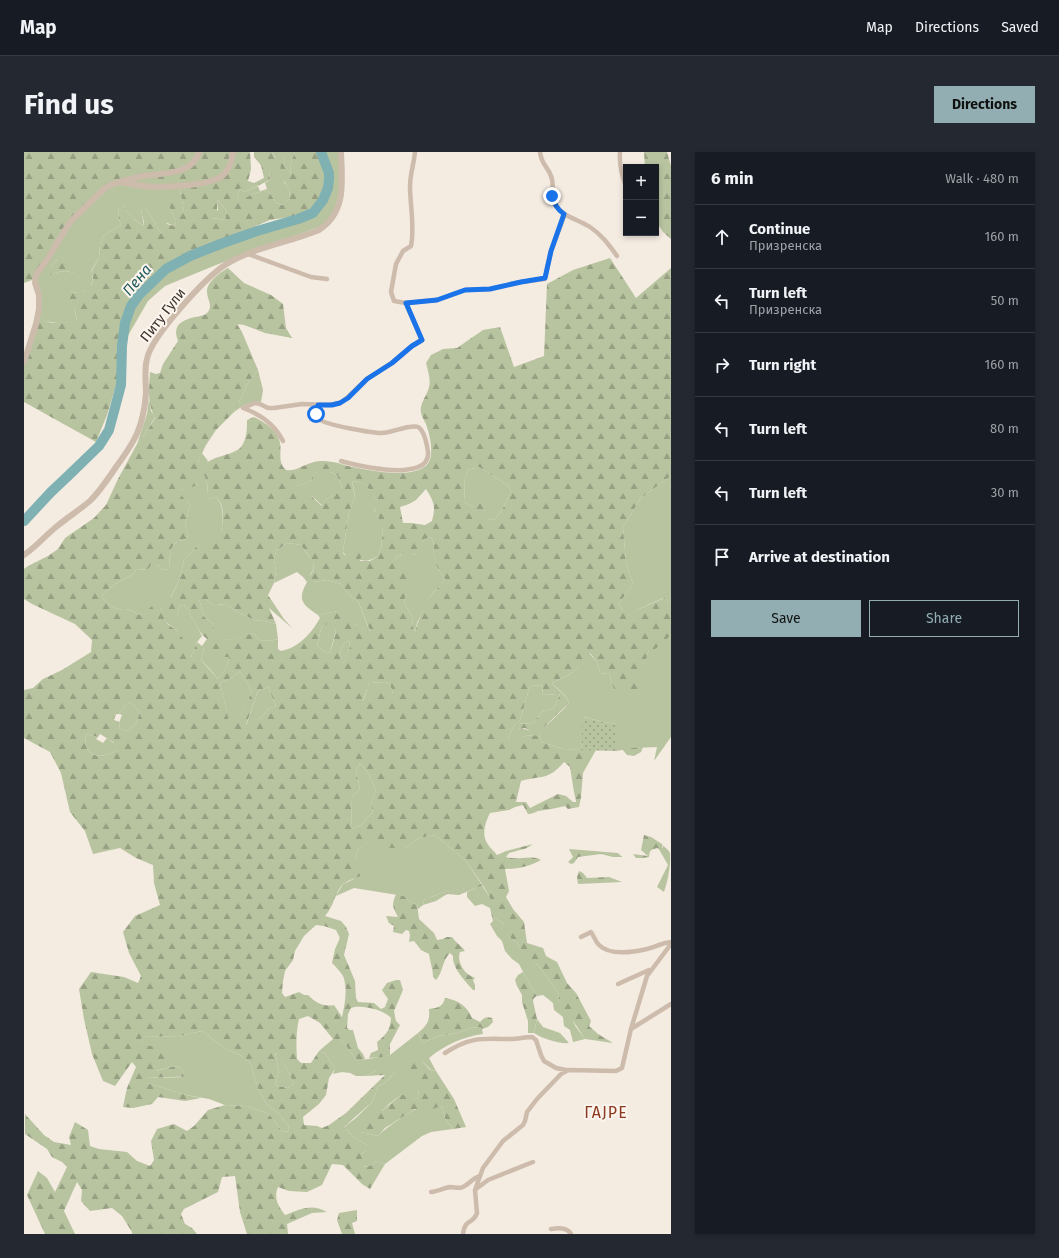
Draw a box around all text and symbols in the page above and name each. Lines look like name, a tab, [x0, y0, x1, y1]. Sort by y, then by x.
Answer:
text: Map	[20, 16, 57, 39]
text: Map	[866, 19, 893, 36]
text: Directions	[915, 19, 979, 36]
text: Saved	[1001, 19, 1039, 36]
button: Directions	[934, 86, 1035, 123]
text: Find us	[24, 88, 114, 121]
map controls	[623, 164, 659, 236]
button: +	[623, 164, 659, 200]
text: 6 min	[711, 168, 754, 189]
text: Walk · 480 m	[945, 171, 1019, 186]
route end	[543, 187, 561, 205]
button: −	[623, 200, 659, 236]
text: Continue	[749, 220, 810, 238]
icon: ahead	[711, 226, 733, 248]
text: 160 m	[985, 229, 1019, 244]
text: Призренска	[749, 238, 822, 253]
water label: Пена	[119, 261, 155, 299]
text: Turn left	[749, 284, 807, 302]
street label: Питу Гули	[137, 285, 189, 345]
icon: left	[711, 290, 733, 312]
text: 50 m	[991, 293, 1019, 308]
text: Призренска	[749, 302, 822, 317]
icon: right	[711, 354, 733, 376]
text: Turn right	[749, 356, 816, 374]
text: 160 m	[985, 357, 1019, 372]
route start	[307, 405, 325, 423]
icon: left	[711, 418, 733, 440]
text: Turn left	[749, 420, 807, 438]
text: 80 m	[990, 421, 1019, 436]
icon: left	[711, 482, 733, 504]
text: Turn left	[749, 484, 807, 502]
text: 30 m	[991, 485, 1019, 500]
icon: arrive	[711, 546, 733, 568]
text: Arrive at destination	[749, 548, 890, 566]
button: Save	[711, 600, 861, 637]
button: Share	[869, 600, 1019, 637]
district label: ГАЈРЕ	[584, 1103, 628, 1122]

